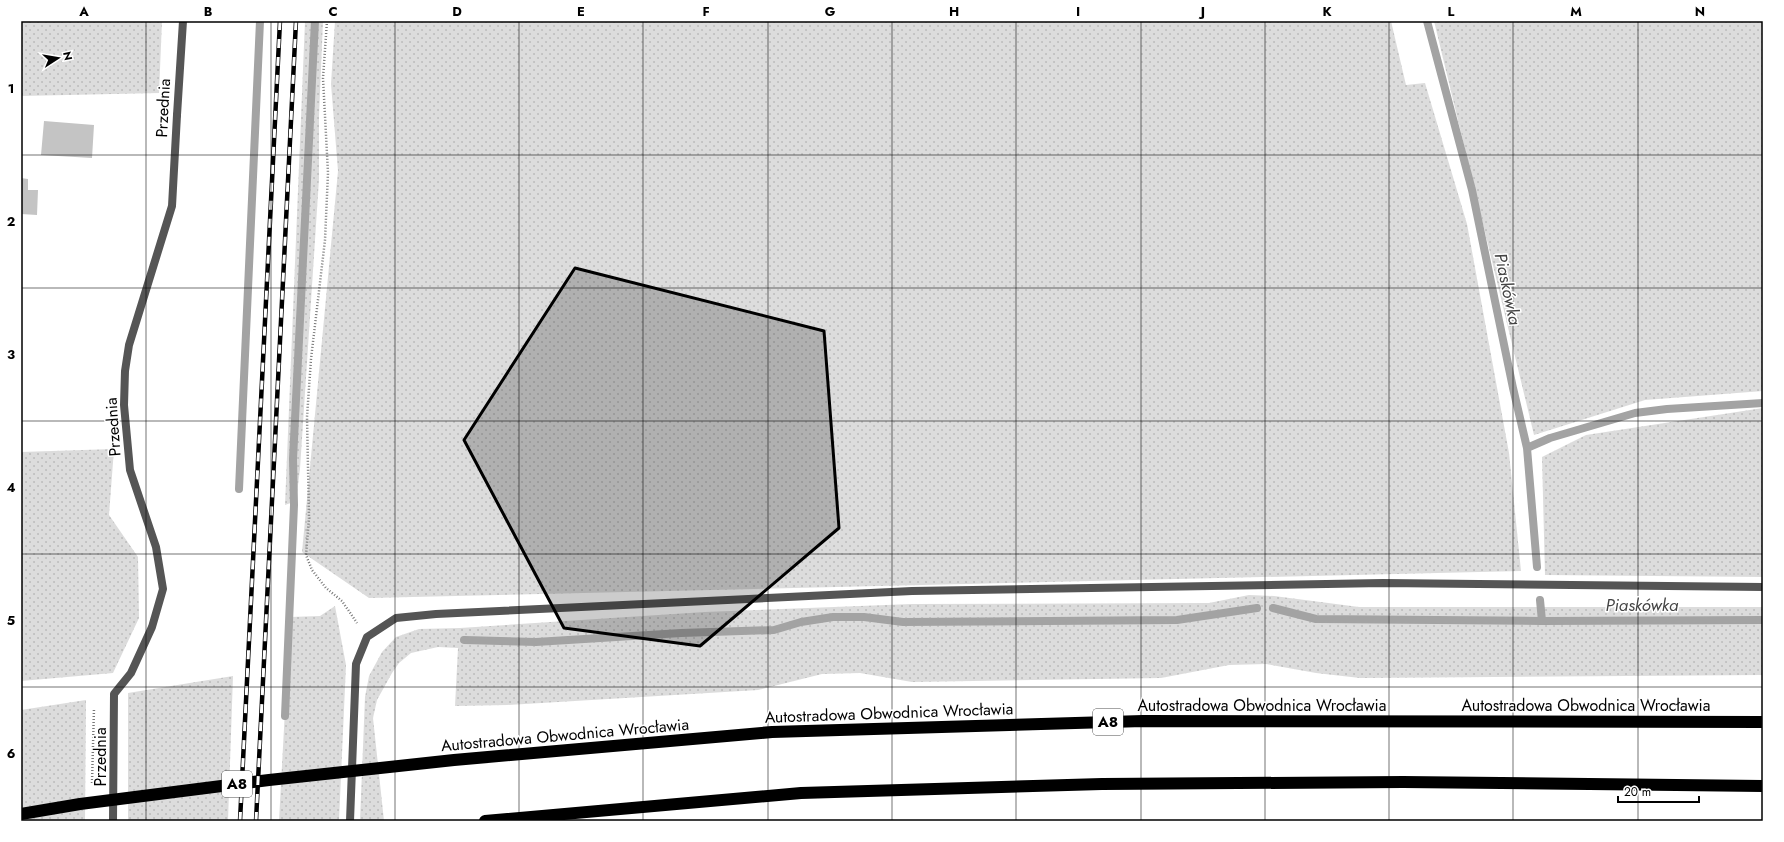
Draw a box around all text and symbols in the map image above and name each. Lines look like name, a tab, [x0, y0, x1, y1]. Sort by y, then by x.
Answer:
text: A	[78, 2, 89, 21]
text: B	[204, 2, 213, 21]
text: C	[328, 2, 338, 21]
text: D	[452, 2, 462, 21]
text: E	[577, 2, 585, 21]
text: F	[702, 2, 710, 21]
text: G	[825, 2, 836, 21]
text: H	[949, 2, 959, 21]
text: I	[1076, 2, 1080, 21]
text: J	[1198, 2, 1205, 21]
text: K	[1322, 2, 1332, 21]
text: L	[1448, 2, 1455, 21]
text: M	[1570, 2, 1582, 21]
text: N	[1695, 2, 1705, 21]
north arrow	[38, 38, 78, 78]
text: N	[59, 50, 77, 62]
street label: Przednia	[150, 78, 176, 138]
text: 1	[8, 79, 14, 98]
text: 2	[7, 212, 15, 231]
water label: Piaskówka	[1489, 251, 1527, 328]
text: 3	[7, 345, 15, 364]
street label: Przednia	[99, 397, 127, 457]
text: 4	[6, 478, 16, 497]
water label: Piaskówka	[1605, 593, 1679, 617]
text: 5	[7, 611, 15, 630]
street label: Autostradowa Obwodnica Wrocławia	[1138, 694, 1386, 717]
street label: Autostradowa Obwodnica Wrocławia	[1462, 694, 1710, 717]
street label: Autostradowa Obwodnica Wrocławia	[764, 697, 1014, 729]
road number: A8	[1093, 709, 1123, 735]
street label: Autostradowa Obwodnica Wrocławia	[440, 713, 690, 757]
street label: Przednia	[89, 727, 112, 787]
text: 6	[7, 744, 16, 763]
road number: A8	[222, 771, 252, 797]
scale bar	[1618, 778, 1699, 804]
text: 20 m	[1624, 783, 1651, 801]

